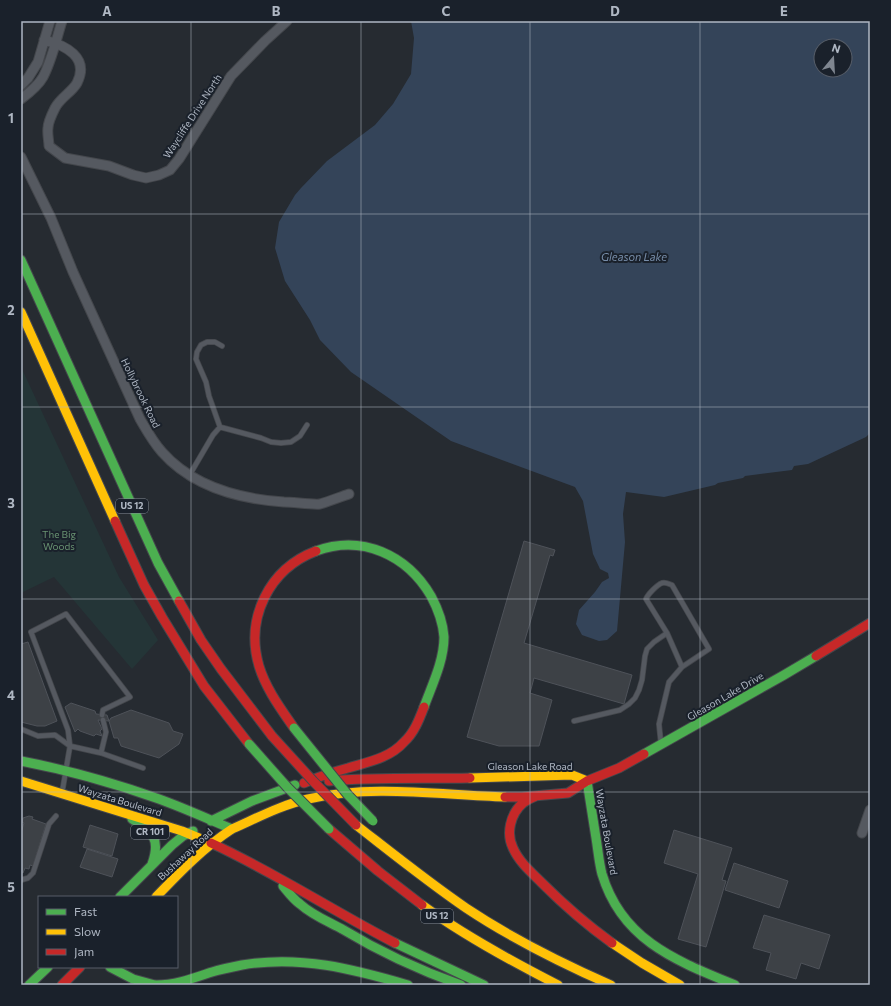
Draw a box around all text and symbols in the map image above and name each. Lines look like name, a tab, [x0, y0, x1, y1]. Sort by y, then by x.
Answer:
text: A	[102, 3, 112, 19]
text: B	[272, 3, 281, 19]
text: C	[442, 3, 451, 19]
text: D	[610, 3, 620, 19]
text: E	[780, 3, 788, 19]
north arrow	[813, 38, 853, 78]
text: N	[830, 41, 842, 55]
street label: Waycliffe Drive North	[160, 72, 224, 160]
text: 1	[8, 110, 14, 126]
water label: Gleason Lake	[601, 250, 667, 263]
text: 2	[7, 302, 15, 318]
street label: Hollybrook Road	[119, 356, 163, 430]
text: 3	[7, 495, 15, 511]
road number: US 12	[116, 499, 148, 513]
park label: The Big Woods	[42, 528, 76, 552]
street label: Gleason Lake Drive	[685, 669, 765, 723]
text: 4	[7, 687, 15, 703]
street label: Gleason Lake Road	[487, 760, 573, 772]
street label: Wayzata Boulevard	[77, 782, 164, 819]
street label: Wayzata Boulevard	[594, 788, 620, 876]
road number: CR 101	[131, 825, 169, 839]
street label: Bushaway Road	[155, 825, 215, 883]
text: 5	[7, 879, 15, 895]
legend	[38, 896, 178, 968]
text: Fast	[74, 904, 97, 918]
road number: US 12	[421, 909, 453, 923]
text: Slow	[74, 924, 101, 938]
text: Jam	[74, 944, 94, 959]

